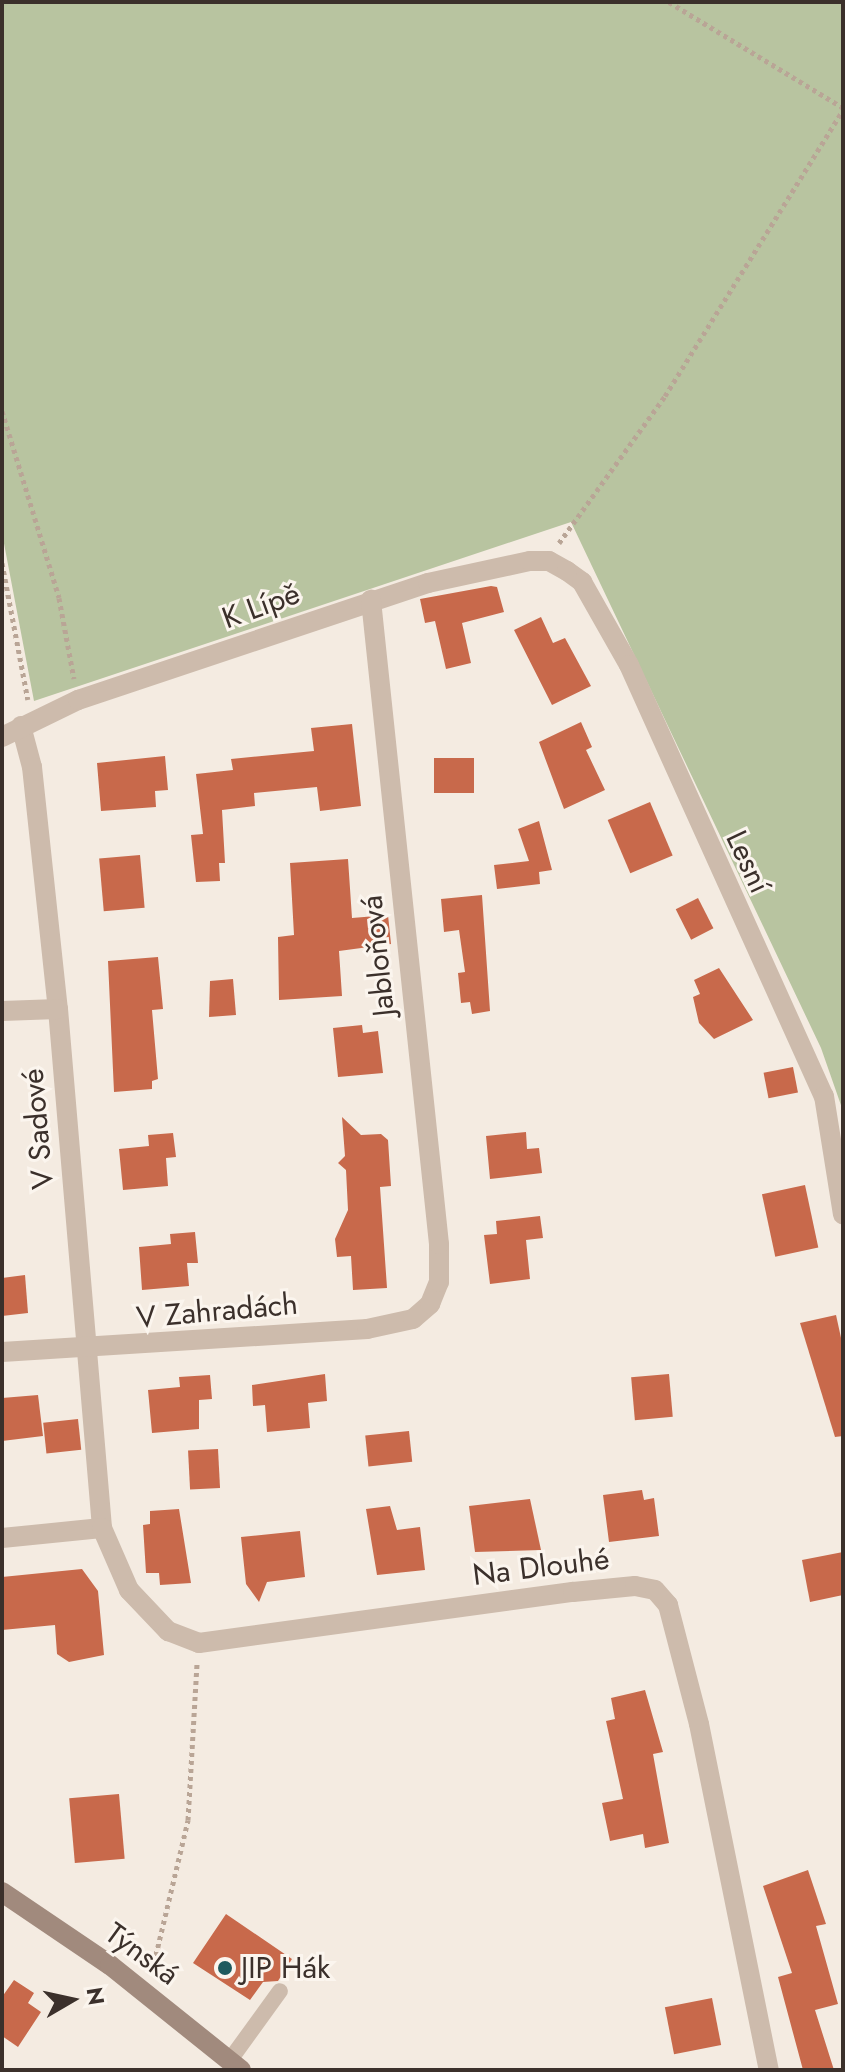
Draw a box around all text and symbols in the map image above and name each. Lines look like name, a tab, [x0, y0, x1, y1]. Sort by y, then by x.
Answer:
street label: K Lípě	[217, 575, 305, 637]
street label: Lesní	[718, 825, 778, 899]
street label: Jabloňová	[354, 894, 402, 1018]
street label: V Sadové	[15, 1067, 61, 1191]
street label: V Zahradách	[135, 1286, 299, 1336]
street label: Na Dlouhé	[471, 1541, 611, 1593]
street label: Týnská	[98, 1915, 186, 1993]
place label: JIP Hák	[241, 1950, 330, 1986]
marker: JIP Hák	[216, 1959, 234, 1977]
north arrow	[32, 1960, 112, 2040]
text: N	[79, 1985, 113, 2007]

